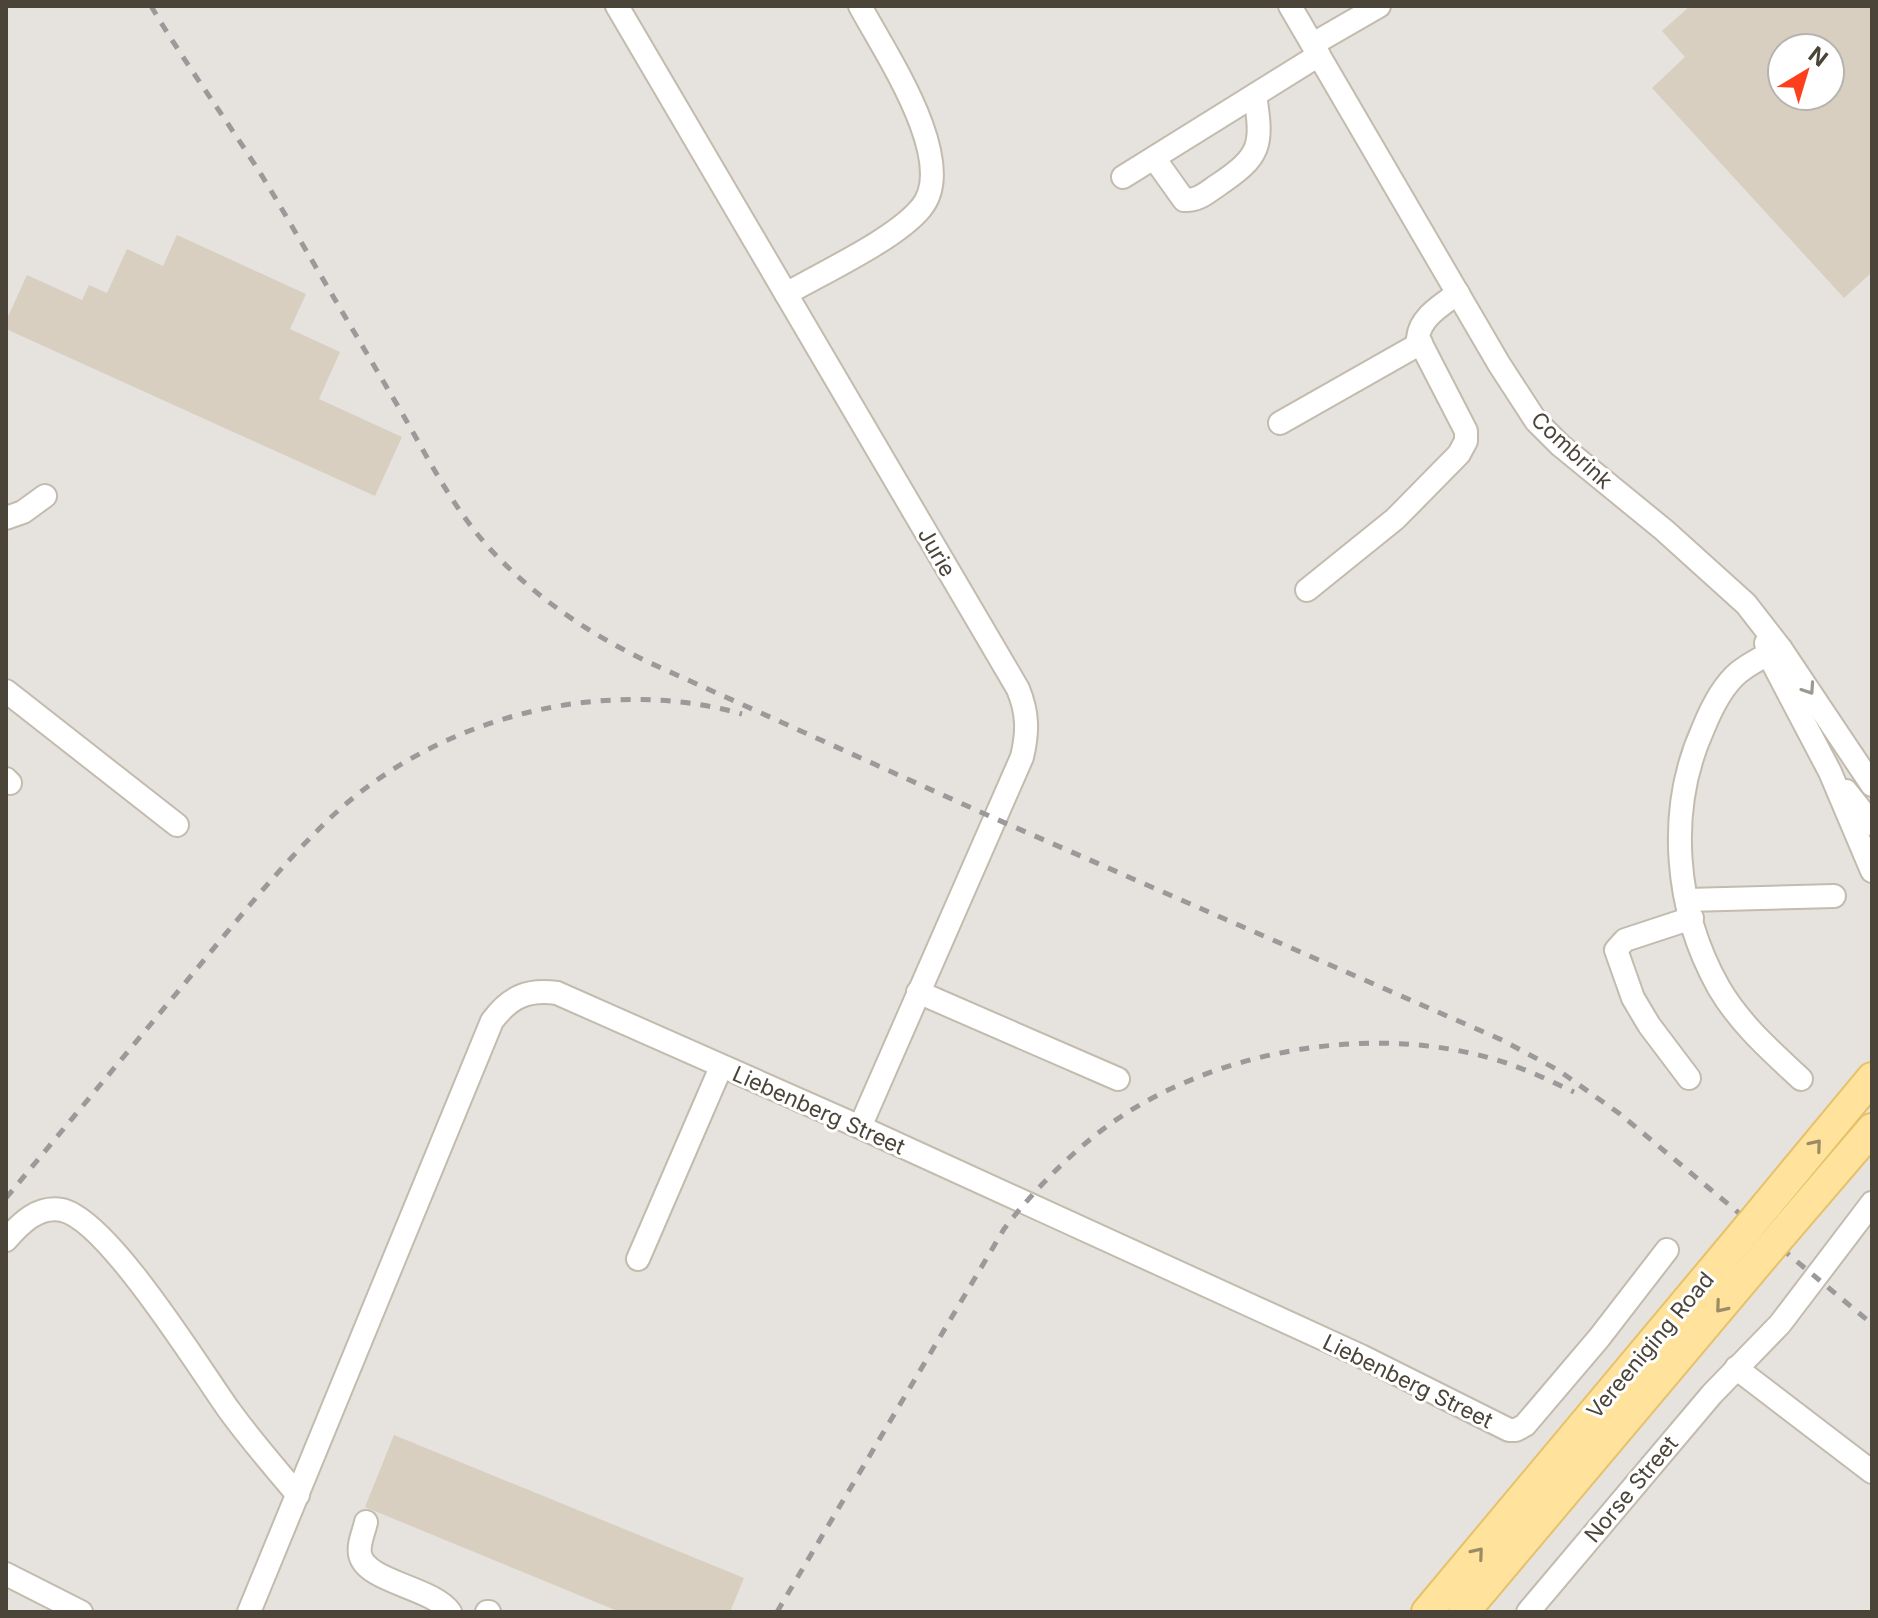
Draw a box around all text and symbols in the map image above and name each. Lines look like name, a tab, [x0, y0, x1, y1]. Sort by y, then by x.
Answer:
north arrow	[1766, 32, 1846, 112]
text: N	[1804, 41, 1833, 72]
street label: Combrink	[1526, 406, 1618, 494]
street label: Jurie	[913, 523, 961, 581]
one-way arrow	[1799, 681, 1814, 695]
street label: Liebenberg Street	[729, 1060, 909, 1160]
one-way arrow	[1806, 1140, 1821, 1155]
street label: Vereeniging Road	[1581, 1266, 1719, 1424]
one-way arrow	[1716, 1297, 1731, 1312]
street label: Liebenberg Street	[1319, 1329, 1497, 1433]
street label: Norse Street	[1579, 1431, 1683, 1547]
one-way arrow	[1468, 1547, 1483, 1562]

